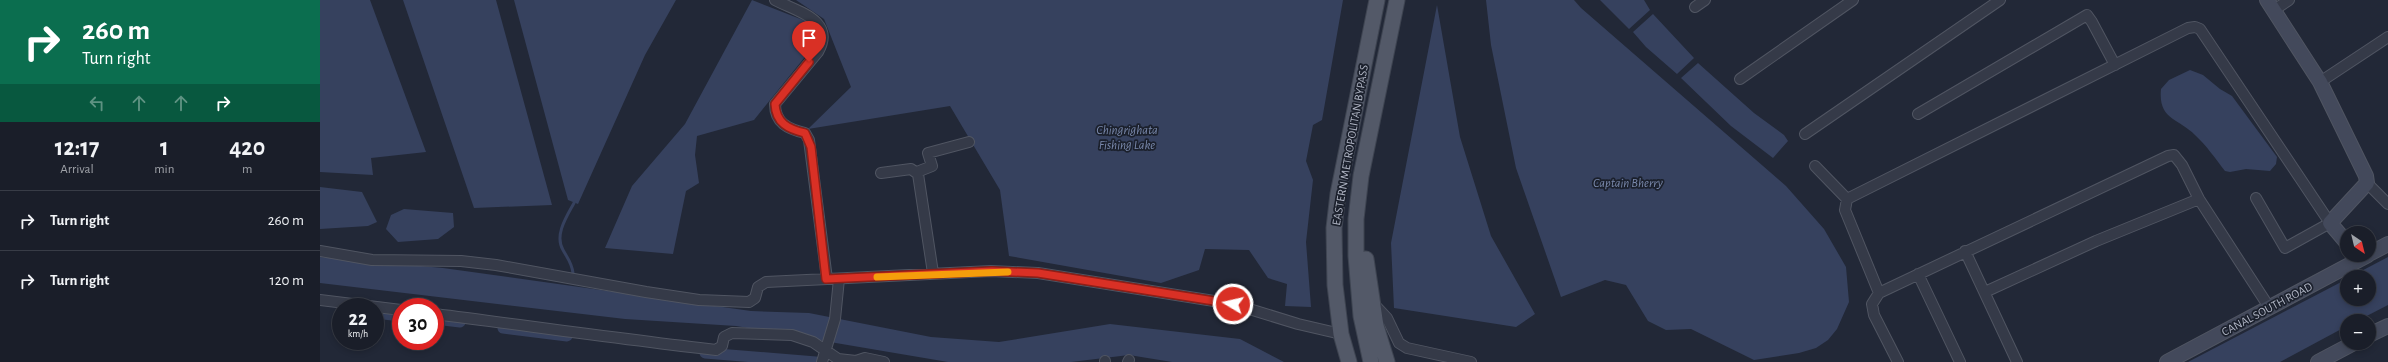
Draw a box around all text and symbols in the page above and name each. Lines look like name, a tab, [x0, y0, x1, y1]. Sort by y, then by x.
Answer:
icon: right	[16, 16, 68, 68]
text: 260 m	[82, 17, 150, 45]
pin	[792, 21, 826, 62]
icon: arrive	[798, 27, 820, 49]
text: Turn right	[82, 50, 151, 68]
street label: EASTERN METROPOLITAN BYPASS	[1330, 63, 1370, 226]
icon: left	[86, 92, 108, 114]
icon: ahead	[128, 92, 150, 114]
icon: ahead	[170, 92, 192, 114]
icon: right	[212, 92, 234, 114]
water label: Chingrighata Fishing Lake	[1096, 124, 1158, 152]
text: 12:17	[55, 136, 99, 160]
text: 1	[160, 136, 169, 160]
text: 420	[229, 136, 265, 160]
text: Arrival	[60, 163, 94, 176]
text: min	[154, 163, 174, 176]
text: m	[242, 163, 252, 176]
water label: Captain Bherry	[1593, 177, 1664, 190]
icon: right	[16, 210, 38, 232]
text: Turn right	[50, 213, 109, 228]
text: 260 m	[268, 213, 304, 228]
north arrow	[2340, 226, 2376, 262]
map controls	[2340, 226, 2376, 350]
icon: right	[16, 270, 38, 292]
button: +	[2340, 270, 2376, 306]
text: Turn right	[50, 273, 109, 288]
text: 120 m	[270, 273, 304, 288]
street label: CANAL SOUTH ROAD	[2220, 280, 2315, 338]
position arrow	[1212, 283, 1254, 325]
speed limit sign: 30	[392, 298, 444, 350]
text: 22	[349, 309, 367, 329]
button: −	[2340, 314, 2376, 350]
text: km/h	[348, 329, 368, 339]

